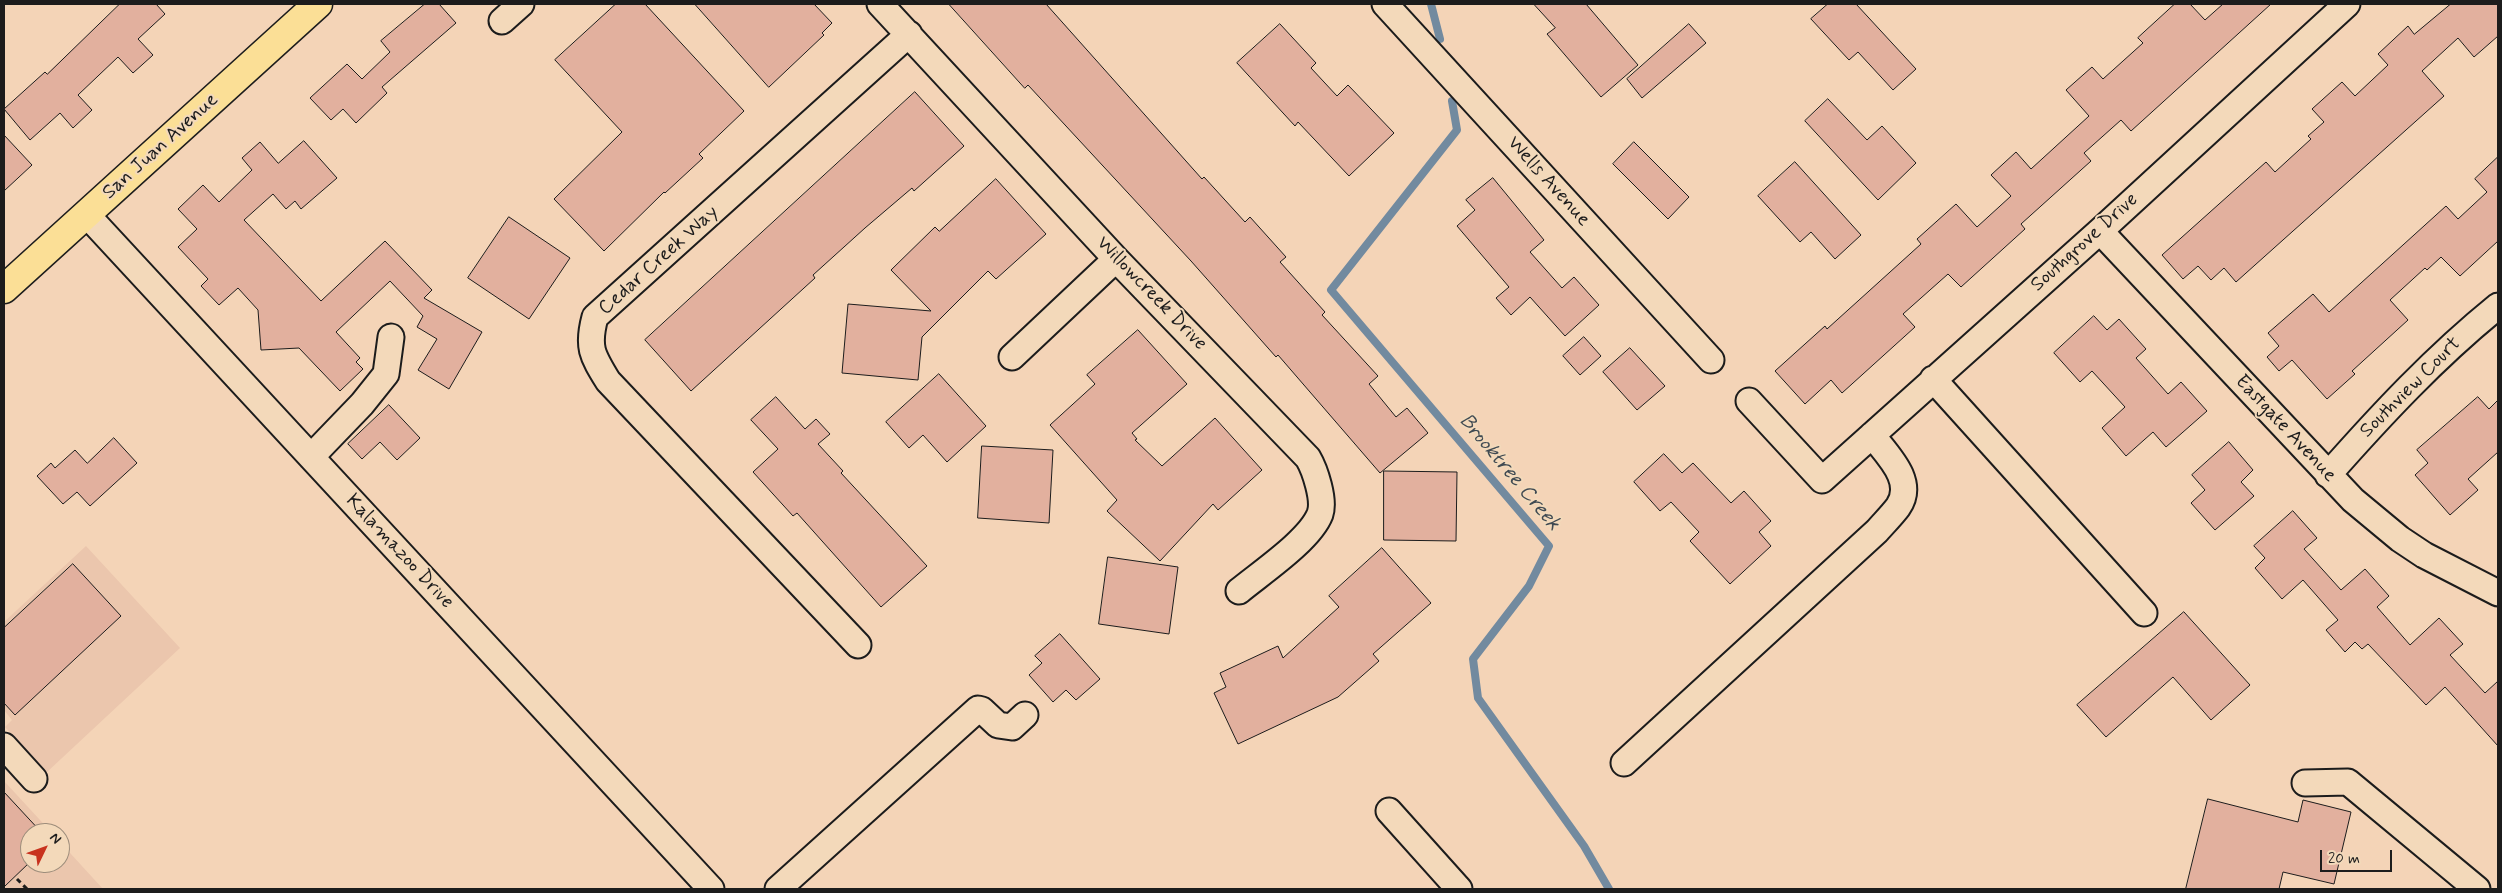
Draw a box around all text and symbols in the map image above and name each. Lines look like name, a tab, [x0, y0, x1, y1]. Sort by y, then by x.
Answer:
street label: San Juan Avenue	[98, 89, 224, 205]
street label: Wells Avenue	[1501, 132, 1595, 232]
street label: Southgrove Drive	[2026, 189, 2144, 297]
street label: Cedar Creek Way	[594, 201, 724, 321]
street label: Willowcreek Drive	[1091, 232, 1211, 356]
street label: Southview Court	[2356, 333, 2466, 443]
street label: Eastgate Avenue	[2229, 370, 2341, 488]
water label: Brooktree Creek	[1453, 409, 1565, 537]
street label: Kalamazoo Drive	[340, 490, 458, 614]
north arrow	[20, 823, 70, 873]
text: N	[46, 829, 65, 848]
scale bar	[2322, 840, 2394, 872]
text: 20 m	[2328, 849, 2360, 869]

